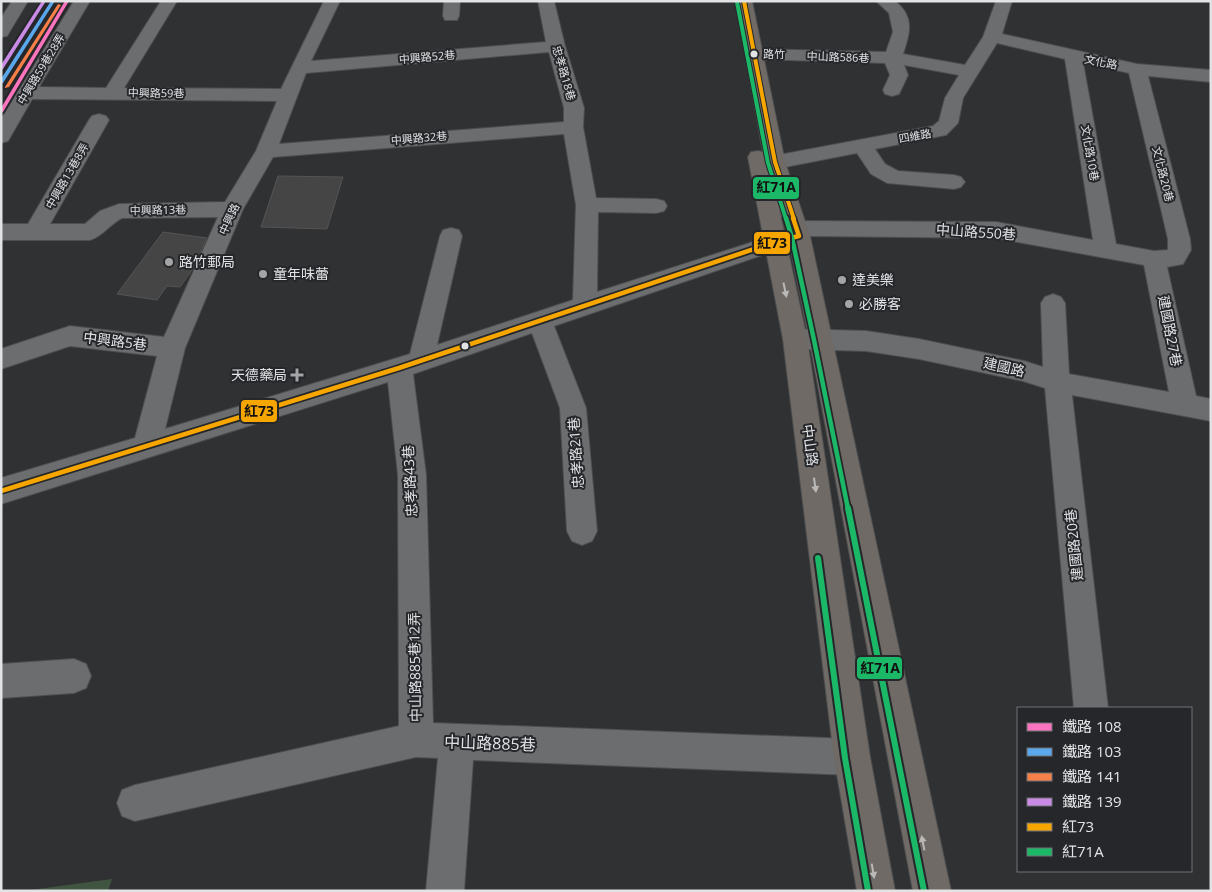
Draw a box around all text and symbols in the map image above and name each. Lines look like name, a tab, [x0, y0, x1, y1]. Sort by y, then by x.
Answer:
street label: 中興路59巷28弄	[13, 31, 68, 107]
street label: 忠孝路18巷	[549, 44, 579, 102]
place label: 路竹	[763, 46, 785, 61]
street label: 中興路52巷	[398, 47, 456, 66]
street label: 中山路586巷	[806, 48, 870, 65]
marker: 路竹	[749, 49, 759, 59]
street label: 文化路	[1083, 51, 1119, 72]
street label: 中興路59巷	[128, 85, 184, 100]
street label: 文化路10巷	[1078, 124, 1103, 182]
street label: 四維路	[897, 125, 932, 146]
street label: 中興路32巷	[390, 128, 448, 147]
street label: 中興路13巷8弄	[42, 140, 92, 211]
street label: 文化路20巷	[1149, 145, 1178, 203]
line badge: 紅71A	[752, 176, 800, 200]
text: 紅71A	[756, 177, 796, 196]
street label: 中興路	[215, 201, 242, 237]
street label: 中興路13巷	[130, 202, 186, 217]
street label: 中山路550巷	[935, 219, 1017, 244]
line badge: 紅73	[753, 231, 791, 255]
text: 紅73	[757, 233, 787, 252]
place label: 路竹郵局	[179, 252, 235, 271]
marker: 路竹郵局	[163, 256, 175, 268]
place label: 童年味蕾	[273, 264, 329, 283]
marker: 童年味蕾	[257, 268, 269, 280]
place label: 達美樂	[852, 270, 894, 289]
marker: 達美樂	[836, 274, 848, 286]
one-way arrow	[781, 282, 789, 297]
place label: 必勝客	[859, 294, 901, 313]
street label: 建國路27巷	[1154, 294, 1187, 368]
marker: 必勝客	[843, 298, 855, 310]
street label: 中興路5巷	[82, 327, 148, 354]
unlabelled marker	[460, 341, 470, 351]
street label: 建國路	[982, 353, 1027, 380]
place label: 天德藥局	[231, 365, 287, 384]
marker: 天德藥局	[291, 369, 303, 381]
line badge: 紅73	[240, 399, 278, 423]
text: 紅73	[244, 401, 274, 420]
street label: 忠孝路21巷	[564, 416, 587, 490]
street label: 中山路	[798, 423, 823, 467]
street label: 忠孝路43巷	[398, 445, 421, 517]
one-way arrow	[811, 477, 819, 493]
street label: 建國路20巷	[1060, 508, 1087, 582]
street label: 中山路885巷12弄	[404, 612, 425, 722]
line badge: 紅71A	[856, 656, 903, 680]
text: 紅71A	[860, 658, 900, 677]
legend	[1017, 707, 1192, 872]
text: 鐵路 108	[1062, 716, 1122, 736]
street label: 中山路885巷	[444, 730, 536, 756]
text: 鐵路 103	[1062, 741, 1122, 761]
text: 鐵路 141	[1062, 766, 1122, 786]
text: 鐵路 139	[1062, 791, 1122, 811]
text: 紅73	[1062, 816, 1094, 836]
one-way arrow	[919, 835, 927, 851]
text: 紅71A	[1062, 841, 1104, 861]
one-way arrow	[869, 863, 877, 879]

